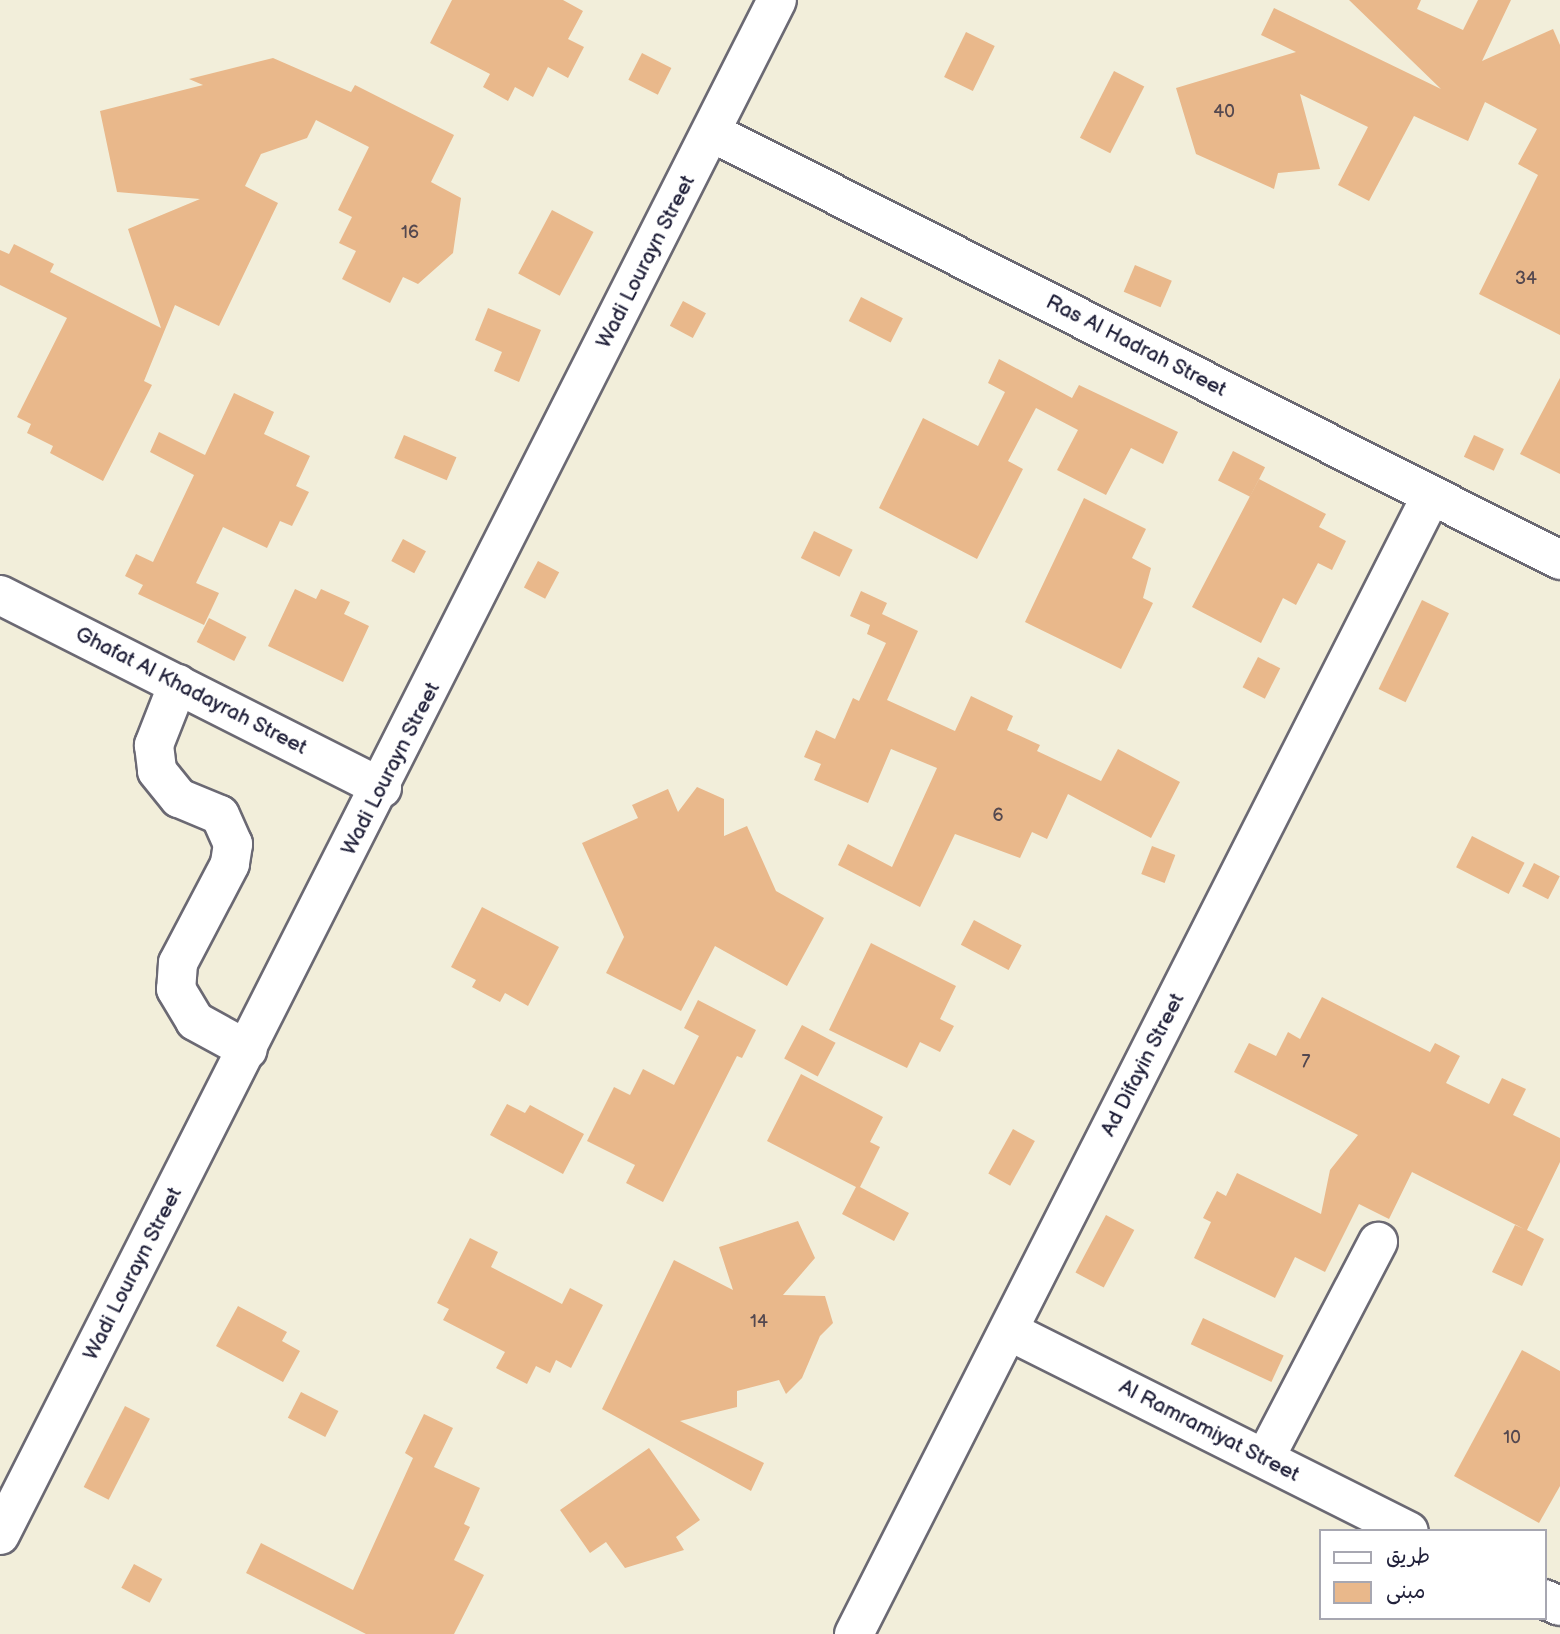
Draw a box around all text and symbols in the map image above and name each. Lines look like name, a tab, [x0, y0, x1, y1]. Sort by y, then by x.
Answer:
house number: 40	[1213, 101, 1235, 123]
street label: Wadi Lourayn Street	[591, 171, 701, 353]
house number: 16	[401, 222, 419, 244]
house number: 34	[1515, 268, 1537, 290]
street label: Ras Al Hadrah Street	[1041, 290, 1231, 402]
street label: Ghafat Al Khadayrah Street	[71, 622, 311, 760]
street label: Wadi Lourayn Street	[336, 678, 446, 860]
house number: 6	[993, 805, 1003, 827]
street label: Ad Difayin Street	[1096, 989, 1190, 1141]
house number: 7	[1302, 1051, 1310, 1073]
street label: Wadi Lourayn Street	[78, 1183, 188, 1365]
house number: 14	[750, 1311, 768, 1333]
street label: Al Ramramiyat Street	[1114, 1375, 1304, 1487]
house number: 10	[1503, 1427, 1521, 1449]
legend	[1318, 1529, 1546, 1620]
text: طريق	[1386, 1544, 1430, 1569]
text: مبنى	[1386, 1579, 1425, 1604]

